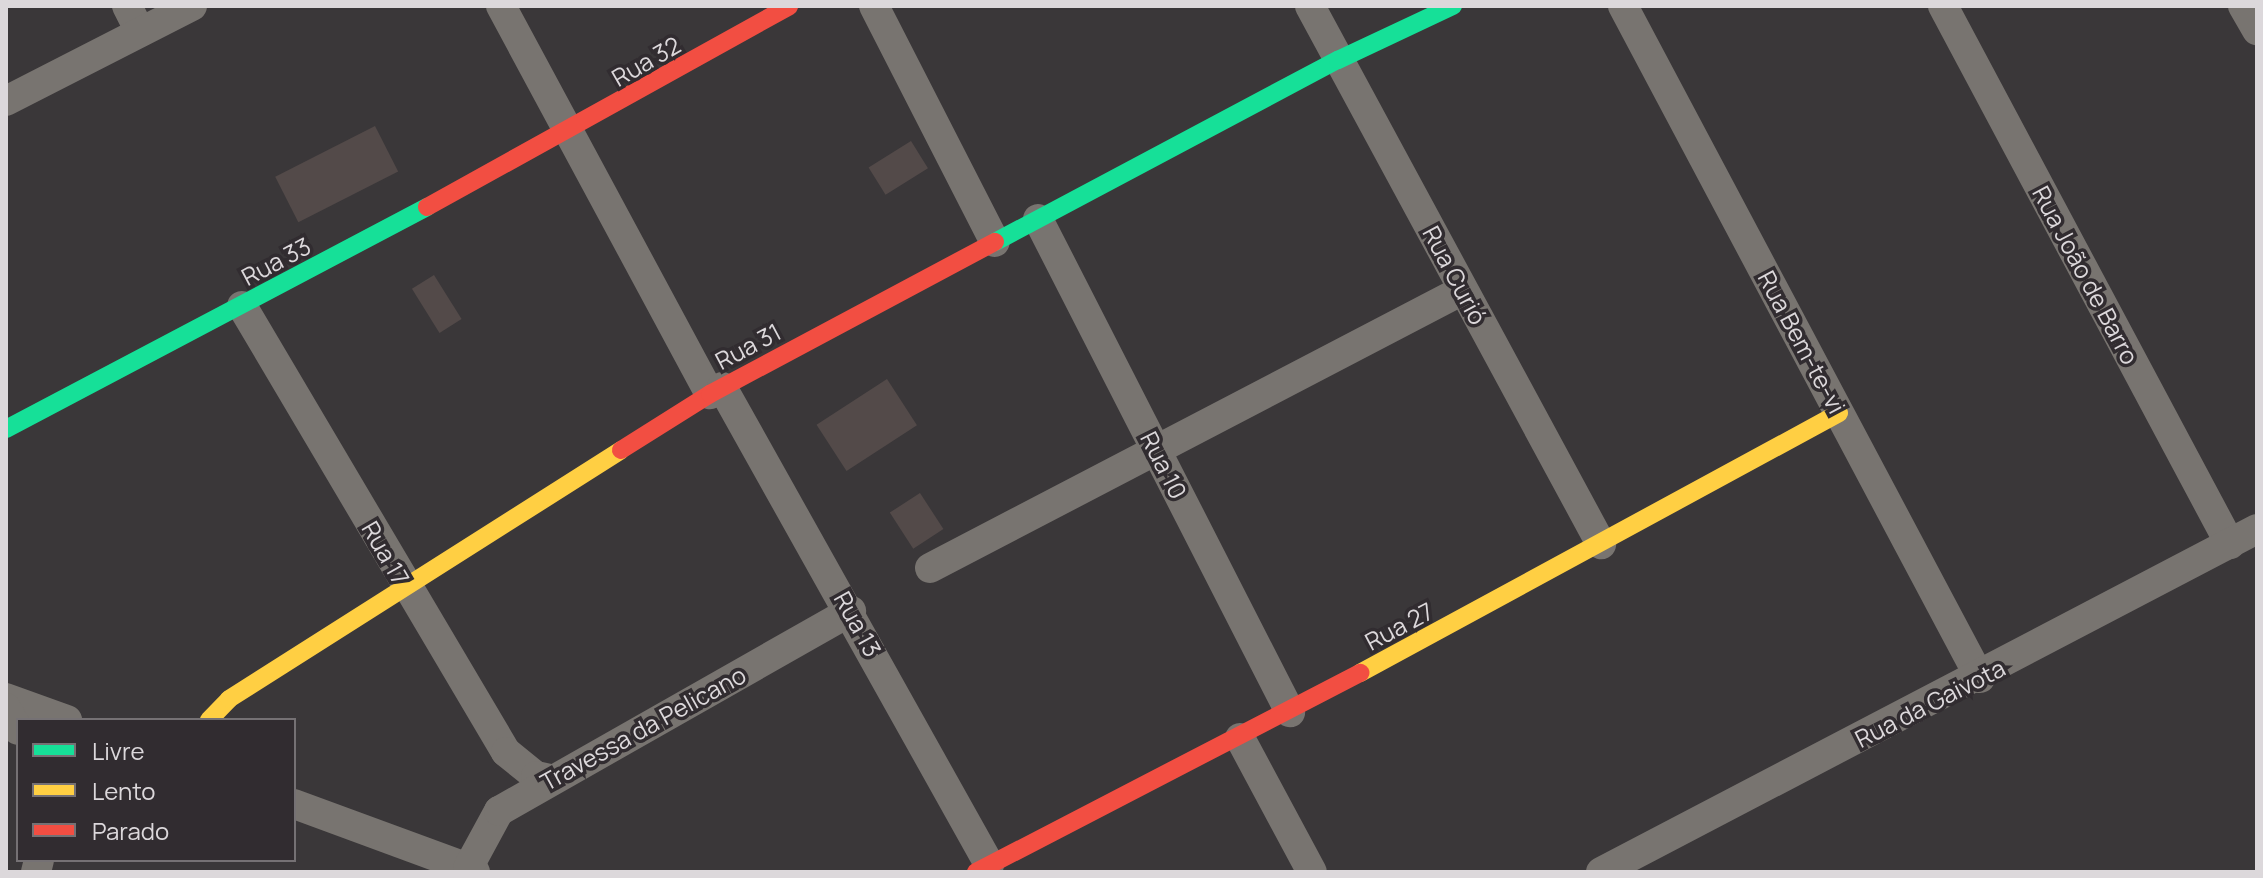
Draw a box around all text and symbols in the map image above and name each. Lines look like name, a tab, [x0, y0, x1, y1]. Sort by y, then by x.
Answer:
street label: Rua 32	[607, 30, 685, 92]
street label: Rua João de Barro	[2027, 181, 2145, 369]
street label: Rua Curió	[1417, 221, 1493, 329]
street label: Rua 33	[237, 231, 315, 291]
street label: Rua Bem-te-vi	[1752, 266, 1852, 418]
street label: Rua 31	[710, 317, 786, 375]
street label: Rua 10	[1135, 427, 1193, 503]
street label: Rua 17	[356, 516, 416, 590]
street label: Rua 13	[828, 586, 888, 662]
street label: Rua 27	[1360, 596, 1438, 656]
street label: Rua da Gaivota	[1850, 653, 2010, 753]
street label: Travessa da Pelicano	[535, 660, 751, 796]
legend	[16, 718, 296, 862]
text: Livre	[92, 734, 145, 767]
text: Lento	[92, 774, 156, 807]
text: Parado	[92, 814, 169, 847]

